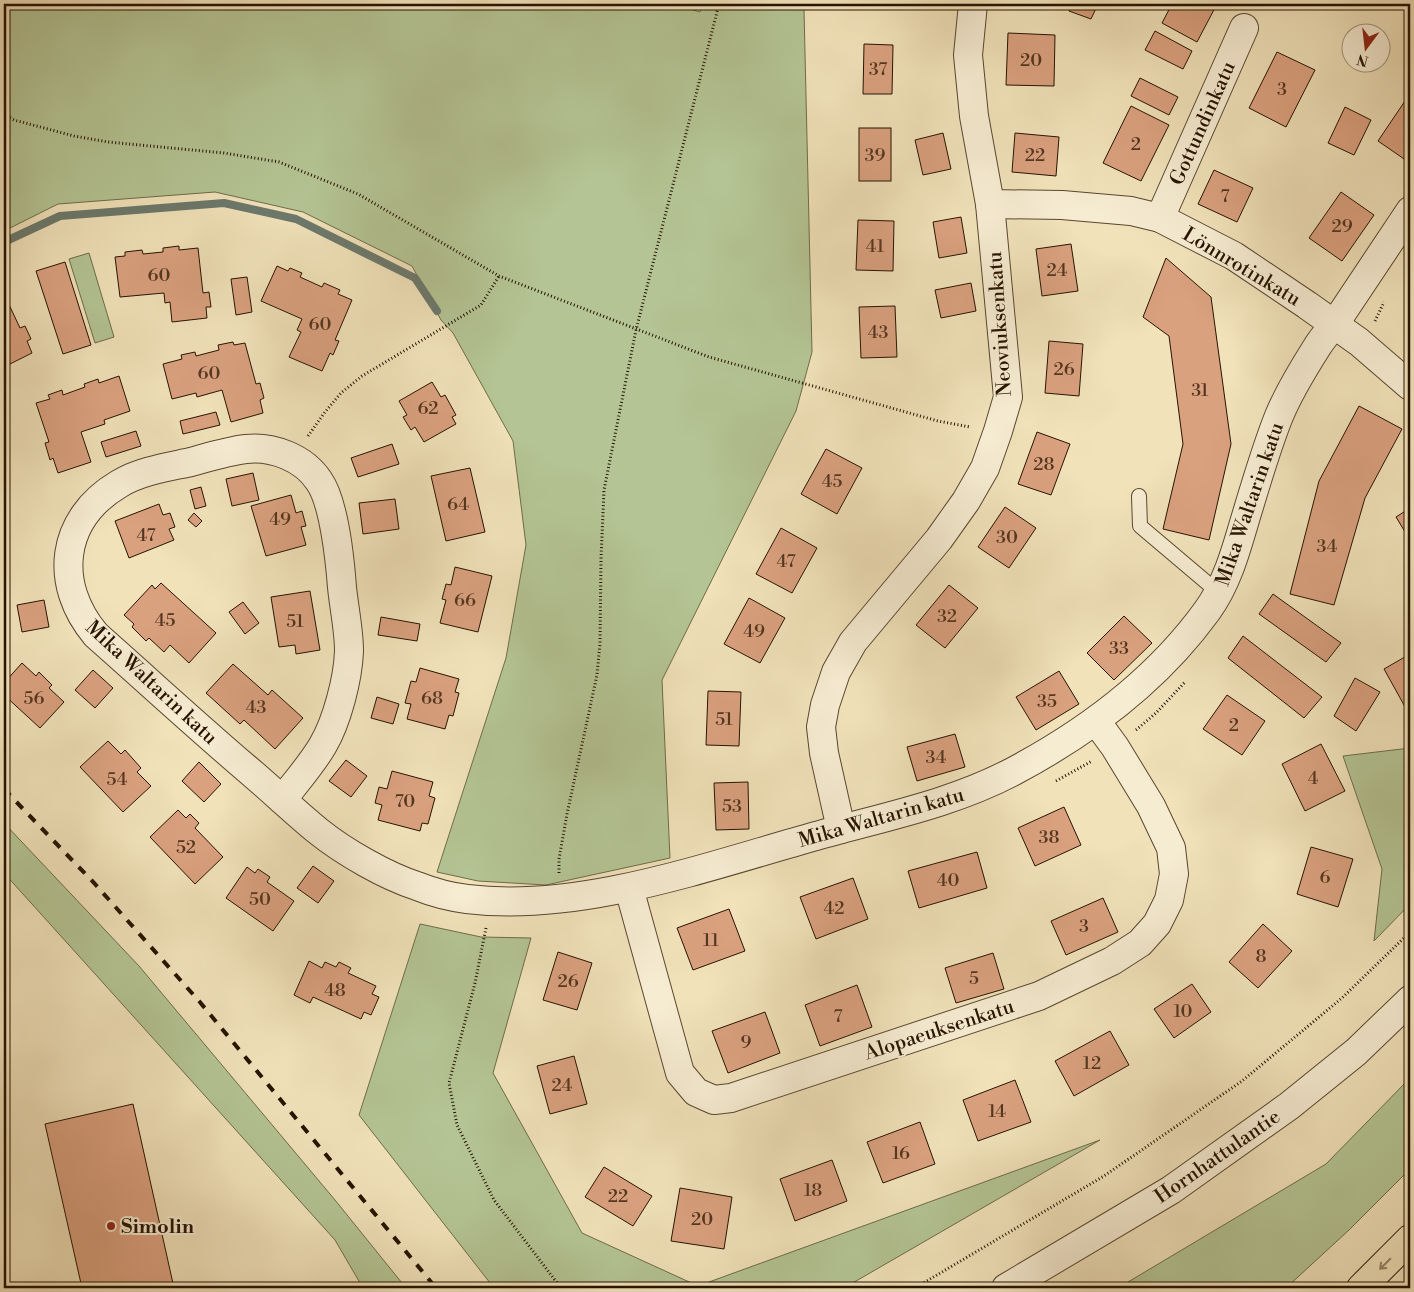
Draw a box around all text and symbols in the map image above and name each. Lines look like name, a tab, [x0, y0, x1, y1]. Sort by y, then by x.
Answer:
north arrow	[1342, 22, 1392, 72]
house number: 20	[1020, 49, 1042, 72]
text: N	[1355, 49, 1371, 70]
street label: Gottundinkatu	[1165, 57, 1242, 189]
house number: 37	[869, 58, 887, 81]
house number: 3	[1277, 78, 1287, 101]
house number: 2	[1131, 133, 1141, 156]
house number: 39	[865, 144, 886, 167]
house number: 22	[1025, 144, 1045, 167]
house number: 7	[1220, 185, 1230, 208]
house number: 29	[1331, 215, 1353, 238]
street label: Lönnrotinkatu	[1178, 222, 1305, 313]
house number: 41	[866, 235, 884, 258]
street label: Neoviuksenkatu	[983, 250, 1018, 397]
house number: 24	[1046, 259, 1068, 282]
house number: 60	[148, 264, 170, 287]
house number: 60	[309, 313, 331, 336]
house number: 43	[868, 321, 888, 344]
house number: 26	[1053, 358, 1075, 381]
house number: 60	[198, 362, 220, 385]
house number: 31	[1191, 379, 1209, 402]
house number: 62	[417, 397, 439, 420]
street label: Mika Waltarin katu	[1211, 419, 1290, 590]
house number: 28	[1033, 453, 1055, 476]
house number: 45	[822, 470, 842, 493]
house number: 64	[447, 493, 469, 516]
house number: 49	[269, 508, 291, 531]
house number: 47	[136, 524, 156, 547]
house number: 30	[996, 526, 1018, 549]
house number: 34	[1317, 535, 1338, 558]
house number: 47	[776, 550, 796, 573]
house number: 66	[454, 589, 476, 612]
house number: 32	[937, 605, 957, 628]
house number: 45	[155, 609, 175, 632]
house number: 51	[286, 610, 304, 633]
street label: Mika Waltarin katu	[80, 616, 223, 751]
house number: 49	[743, 620, 765, 643]
house number: 33	[1109, 637, 1129, 660]
house number: 56	[24, 687, 45, 710]
house number: 68	[421, 687, 443, 710]
house number: 35	[1037, 690, 1057, 713]
house number: 43	[246, 696, 266, 719]
house number: 51	[715, 708, 733, 731]
house number: 2	[1229, 714, 1239, 737]
house number: 34	[926, 746, 947, 769]
house number: 4	[1308, 767, 1319, 790]
house number: 54	[107, 768, 128, 791]
street label: Mika Waltarin katu	[796, 783, 968, 854]
house number: 70	[395, 790, 415, 813]
house number: 53	[722, 795, 742, 818]
house number: 38	[1039, 826, 1059, 849]
house number: 52	[176, 836, 196, 859]
house number: 6	[1320, 866, 1331, 889]
house number: 40	[937, 869, 959, 892]
house number: 50	[249, 888, 271, 911]
house number: 42	[824, 897, 844, 920]
house number: 3	[1079, 915, 1089, 938]
house number: 11	[703, 929, 719, 952]
house number: 8	[1255, 945, 1267, 968]
house number: 5	[969, 967, 979, 990]
house number: 26	[557, 970, 579, 993]
house number: 48	[324, 979, 346, 1002]
street label: Alopaeuksenkatu	[861, 994, 1018, 1067]
house number: 10	[1173, 1000, 1193, 1023]
house number: 7	[833, 1005, 843, 1028]
house number: 9	[741, 1031, 752, 1054]
house number: 12	[1083, 1052, 1101, 1075]
house number: 24	[551, 1074, 573, 1097]
house number: 14	[988, 1100, 1006, 1123]
street label: Hornhattulantie	[1150, 1105, 1285, 1210]
house number: 16	[892, 1142, 910, 1165]
house number: 18	[804, 1179, 822, 1202]
house number: 22	[608, 1185, 628, 1208]
house number: 20	[691, 1208, 713, 1231]
place label: Simolin	[121, 1215, 195, 1240]
marker: Simolin	[105, 1220, 117, 1232]
one-way arrow	[1380, 1257, 1392, 1269]

